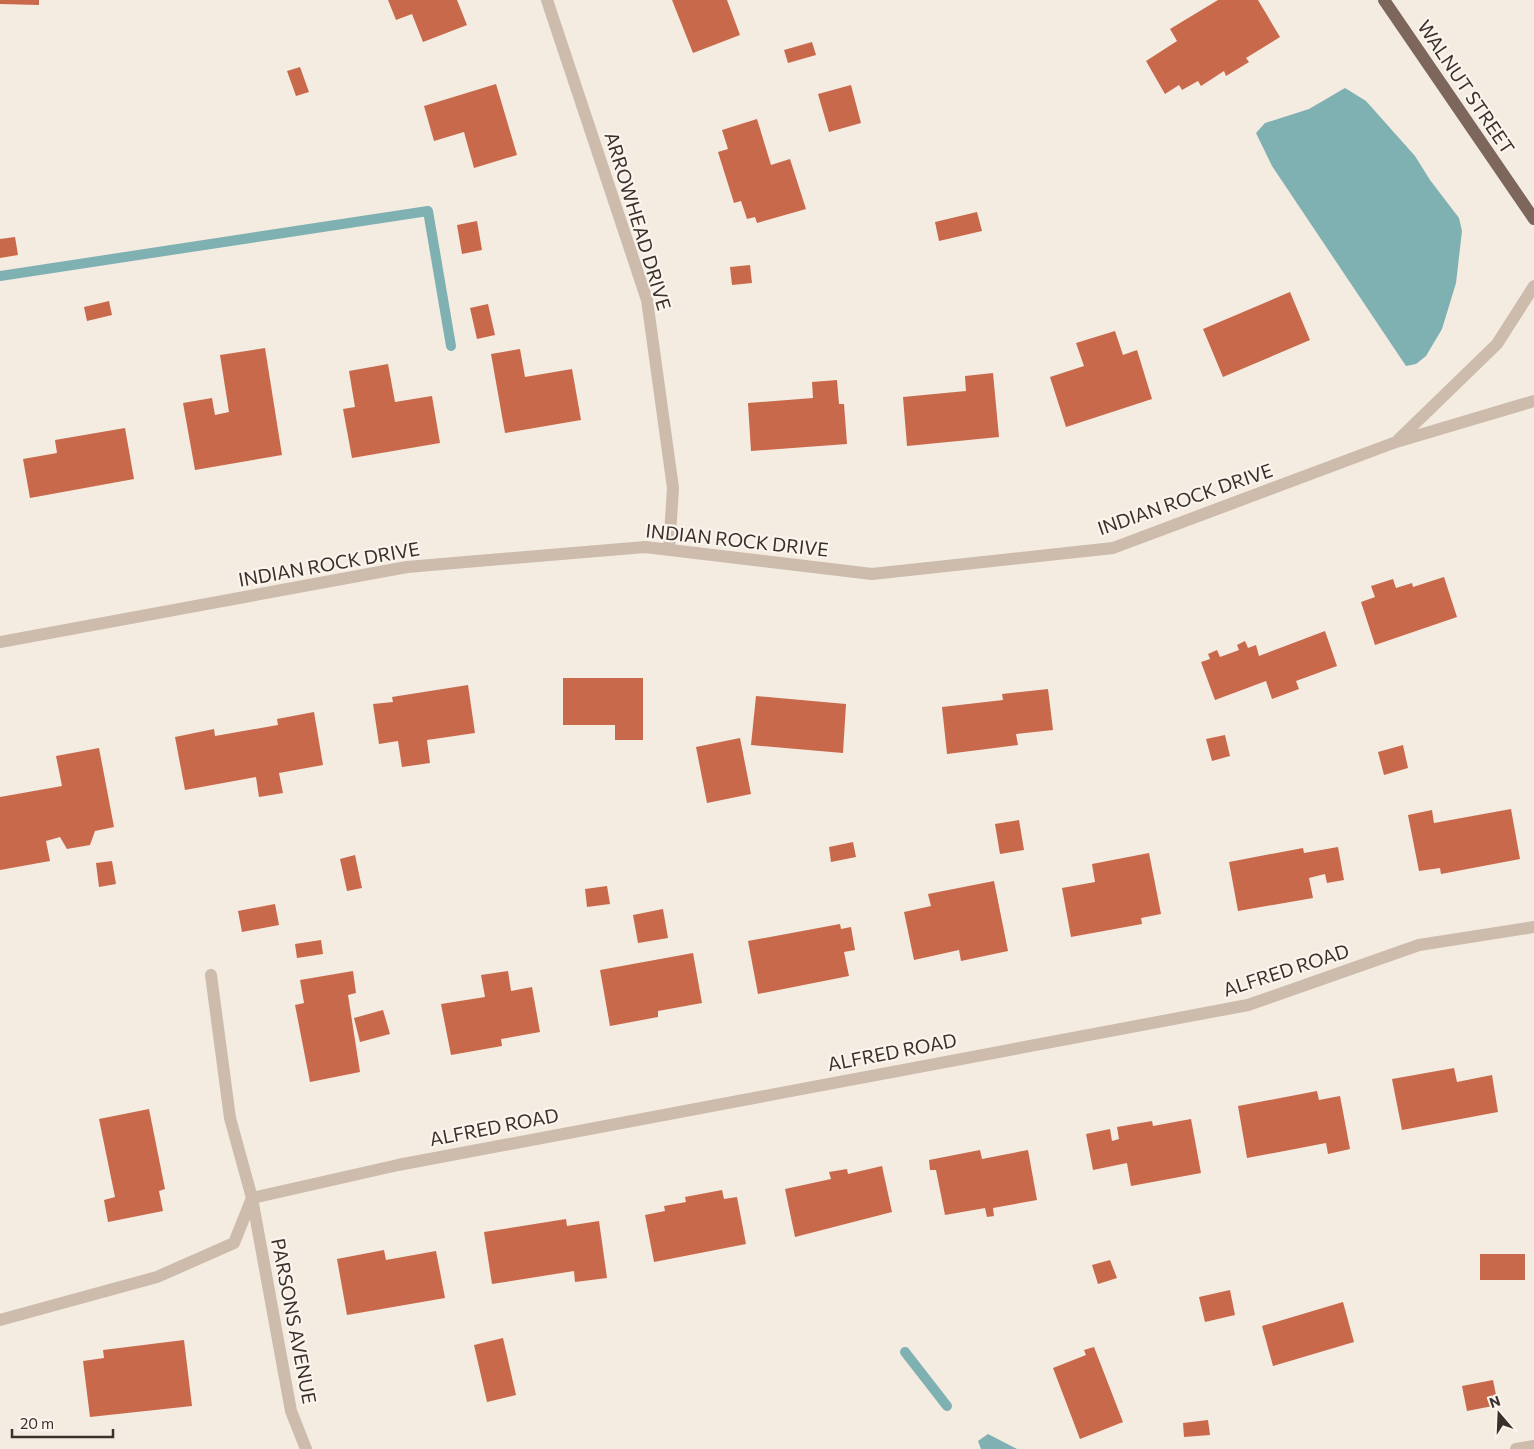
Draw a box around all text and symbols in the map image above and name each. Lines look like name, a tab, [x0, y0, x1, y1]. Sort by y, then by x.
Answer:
street label: WALNUT STREET	[1413, 15, 1520, 158]
street label: ARROWHEAD DRIVE	[600, 129, 677, 313]
street label: INDIAN ROCK DRIVE	[1094, 458, 1275, 539]
street label: INDIAN ROCK DRIVE	[644, 518, 830, 561]
street label: INDIAN ROCK DRIVE	[236, 536, 421, 591]
street label: ALFRED ROAD	[1220, 938, 1352, 1001]
street label: ALFRED ROAD	[825, 1028, 958, 1075]
street label: ALFRED ROAD	[427, 1103, 560, 1150]
street label: PARSONS AVENUE	[267, 1236, 322, 1406]
north arrow	[1474, 1389, 1524, 1439]
text: N	[1487, 1391, 1502, 1411]
scale bar	[12, 1406, 114, 1438]
text: 20 m	[20, 1414, 54, 1432]

